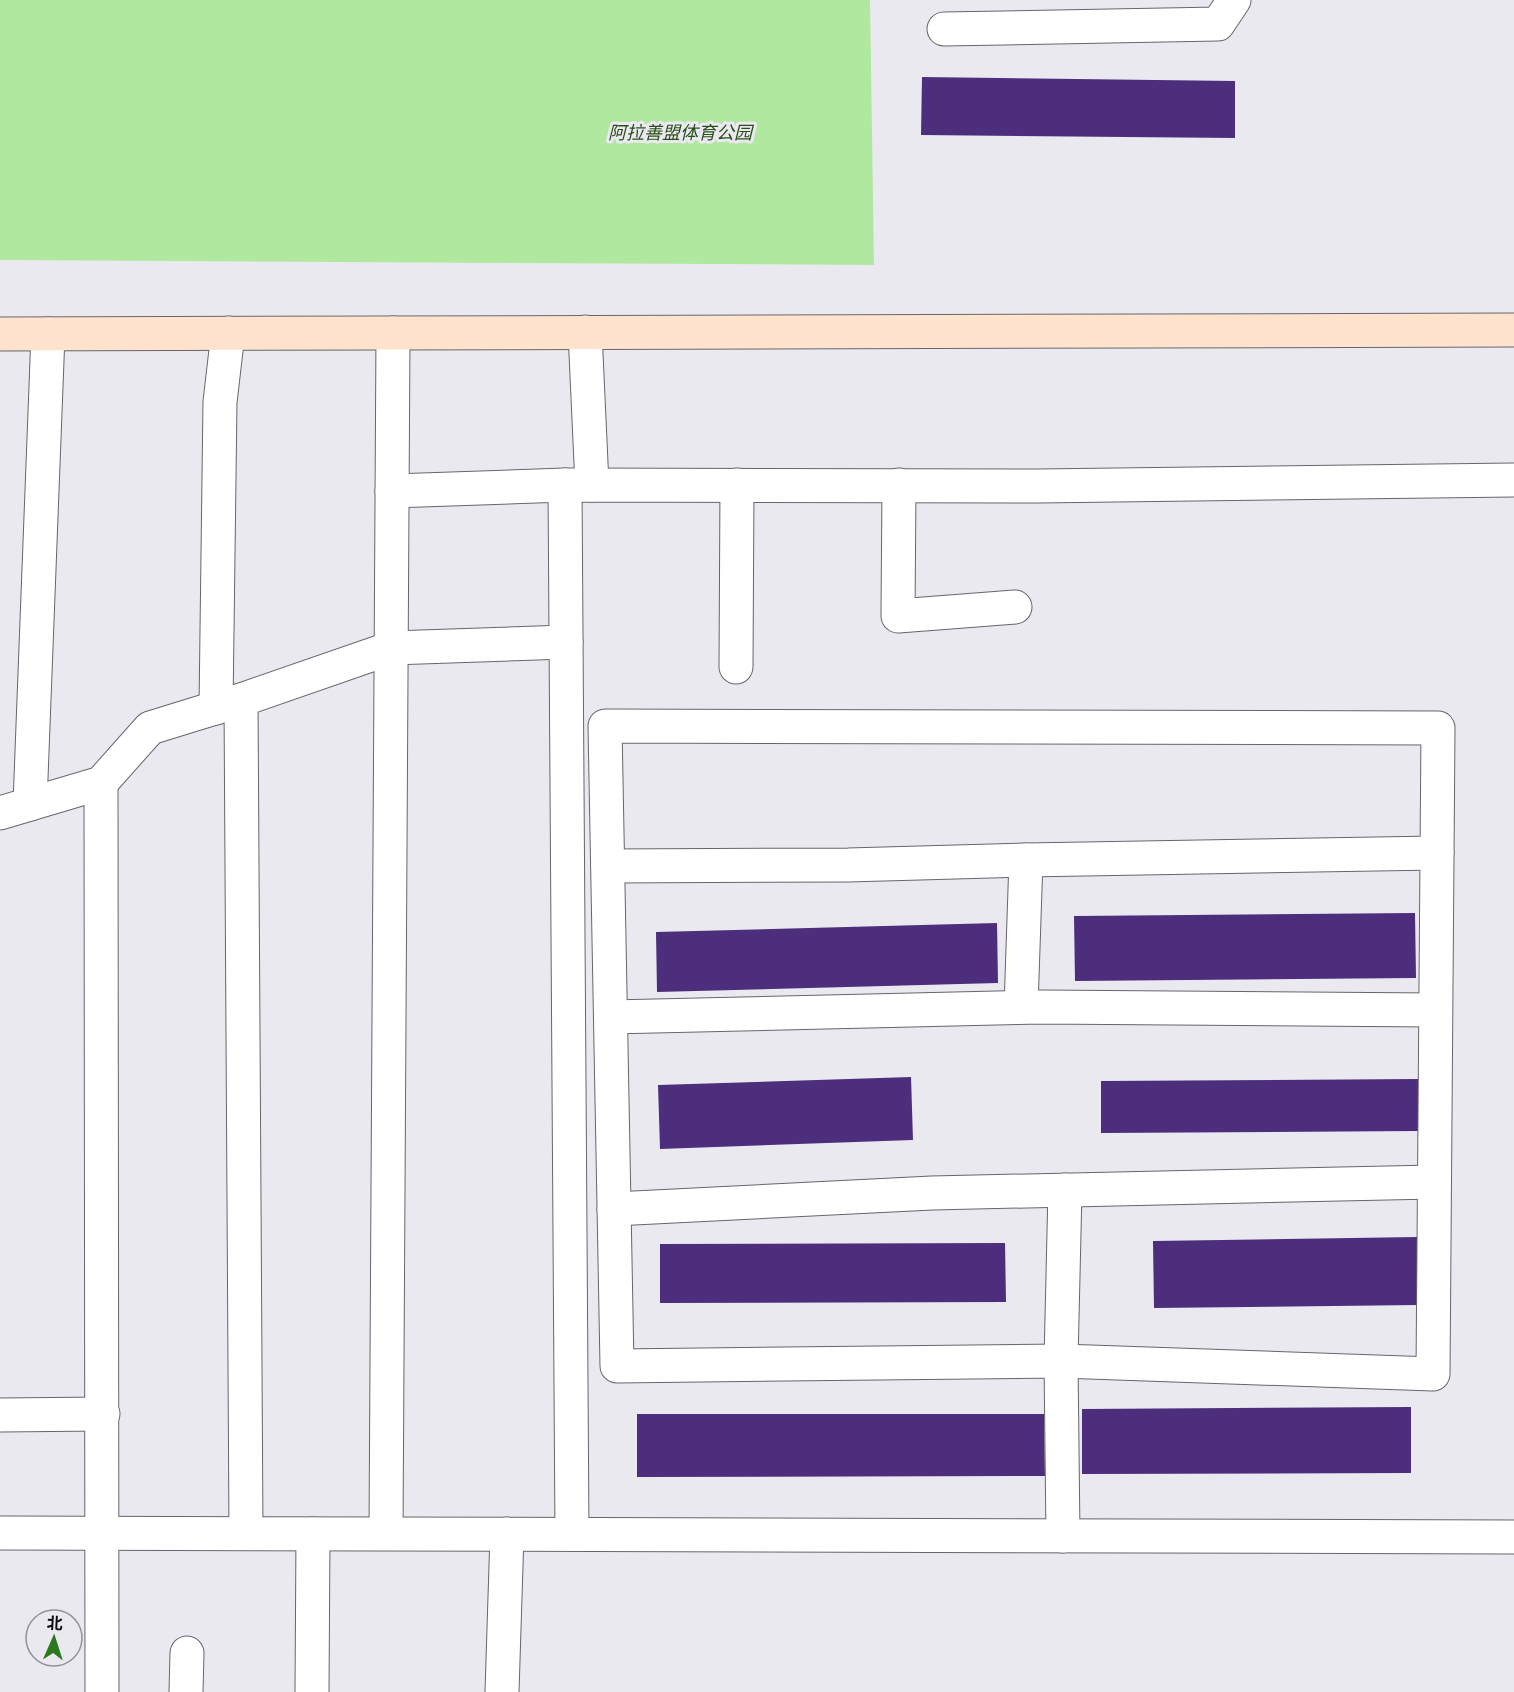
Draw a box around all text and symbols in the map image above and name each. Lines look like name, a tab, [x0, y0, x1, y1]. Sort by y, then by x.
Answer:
park label: 阿拉善盟体育公园	[608, 122, 755, 143]
north arrow	[24, 1608, 84, 1668]
text: 北	[46, 1614, 63, 1633]

